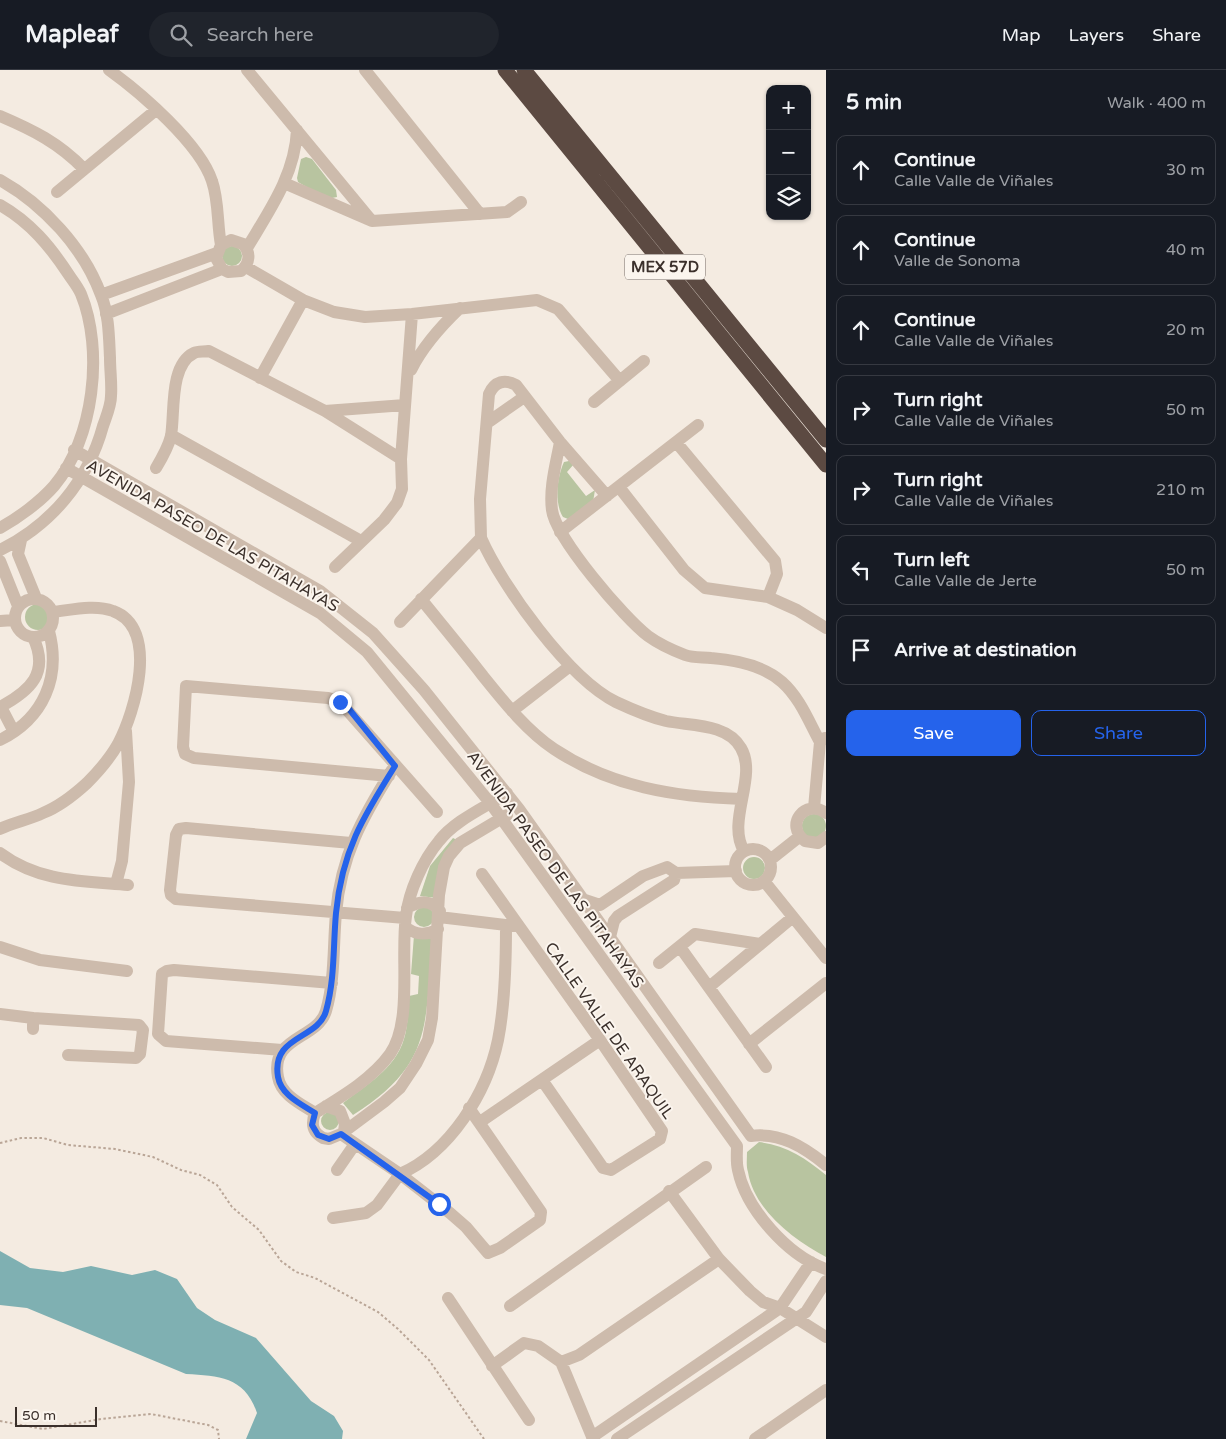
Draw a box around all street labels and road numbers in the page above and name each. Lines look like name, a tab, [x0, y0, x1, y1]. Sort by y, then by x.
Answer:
road number: MEX 57D	[625, 254, 705, 280]
street label: AVENIDA PASEO DE LAS PITAHAYAS	[83, 455, 342, 617]
street label: AVENIDA PASEO DE LAS PITAHAYAS	[462, 747, 648, 992]
street label: CALLE VALLE DE ARAQUIL	[540, 938, 678, 1123]

